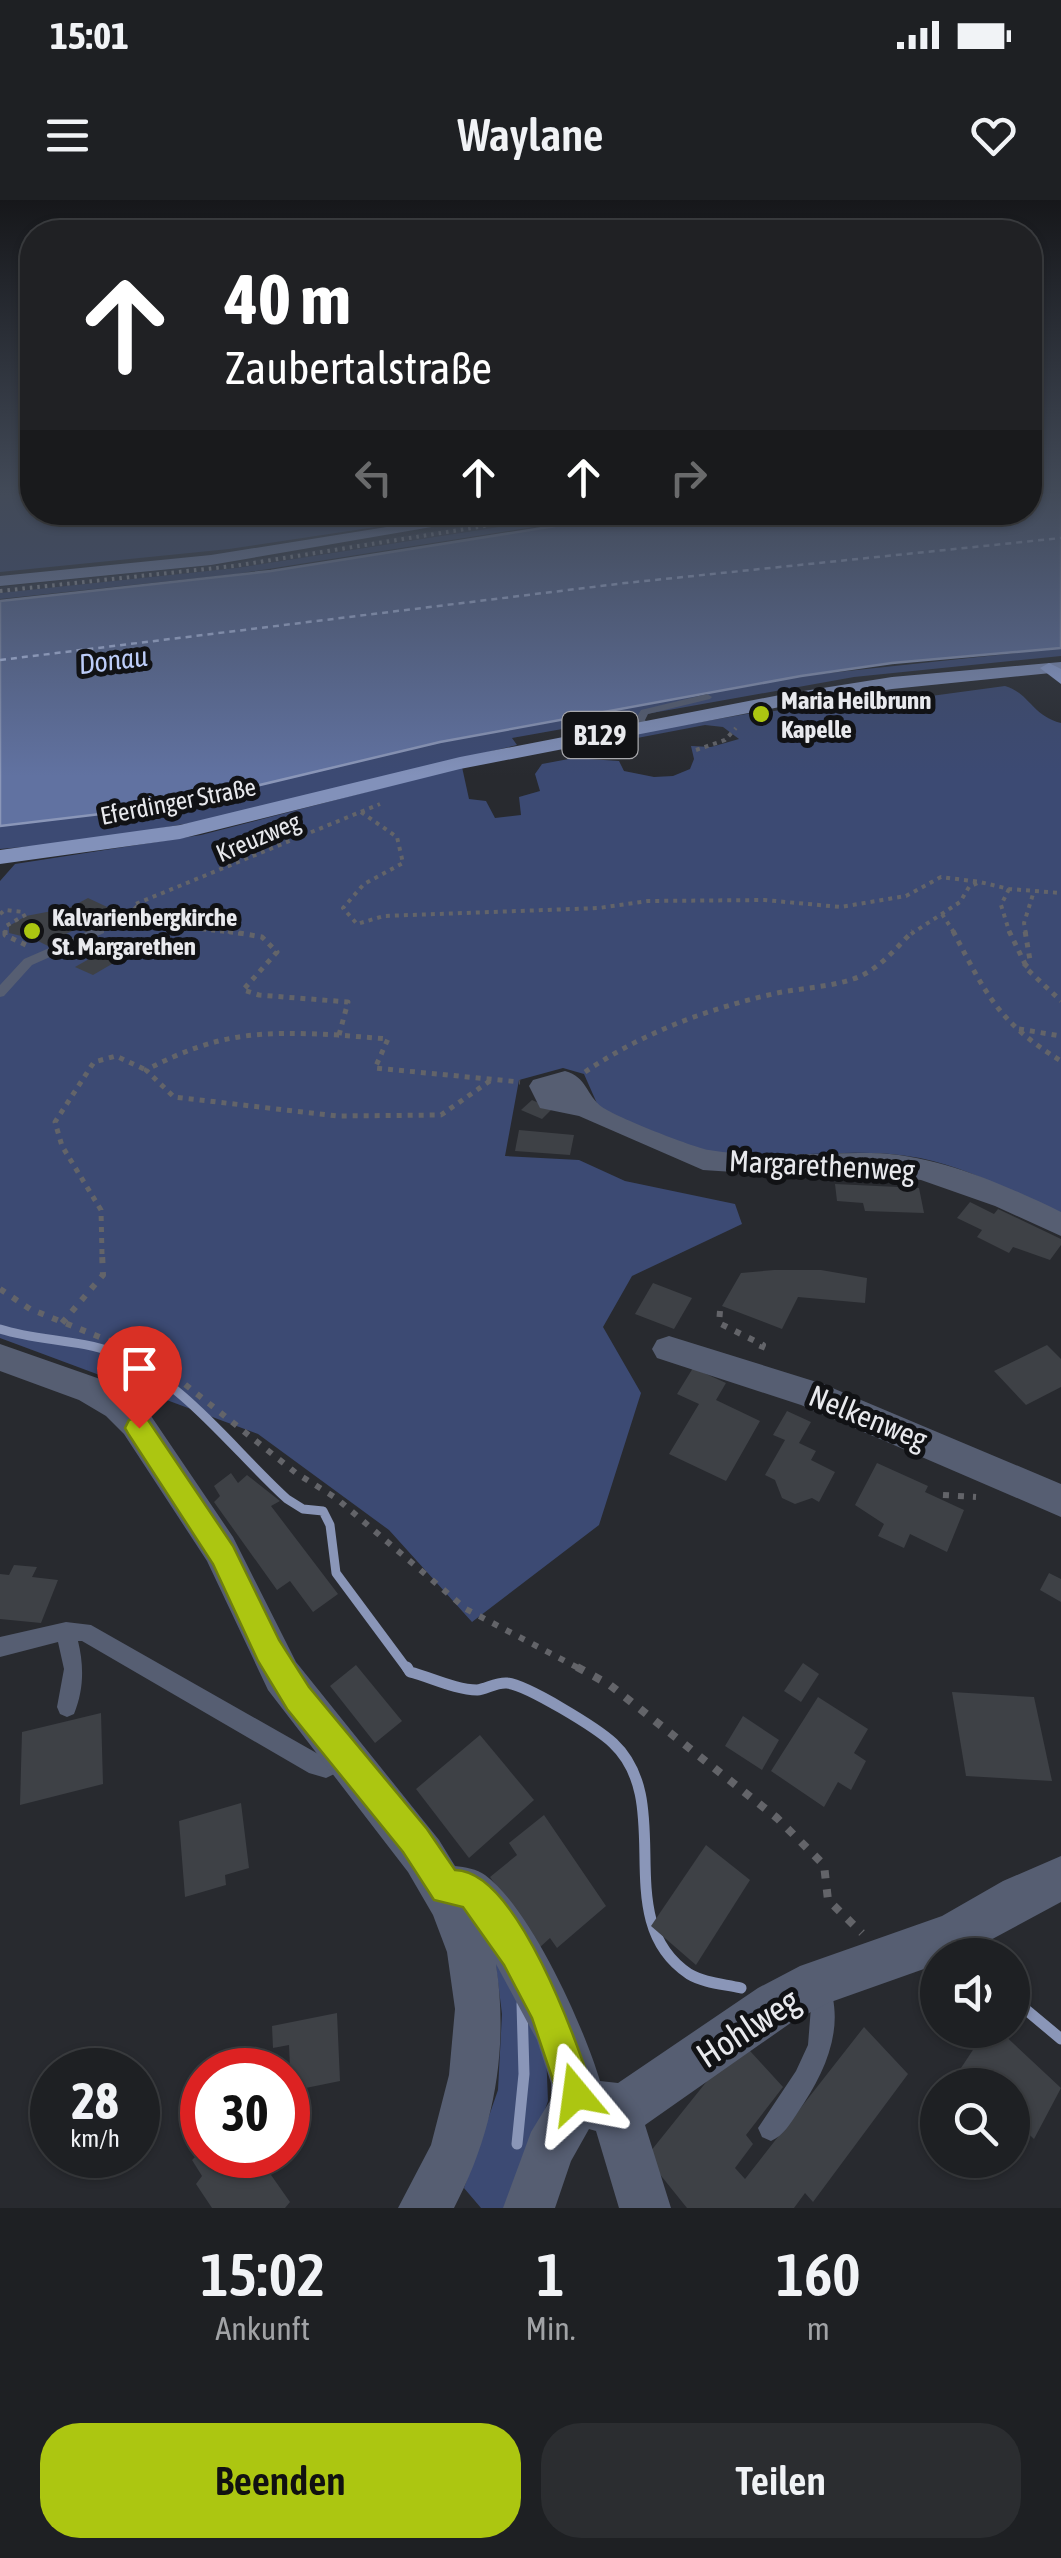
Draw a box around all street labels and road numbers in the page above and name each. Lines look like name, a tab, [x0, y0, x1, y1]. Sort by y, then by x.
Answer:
road number: B129	[562, 712, 638, 758]
street label: Eferdinger Straße	[98, 772, 258, 830]
street label: Kreuzweg	[212, 807, 305, 867]
street label: Margarethenweg	[728, 1143, 916, 1187]
street label: Nelkenweg	[804, 1378, 932, 1456]
street label: Hohlweg	[689, 1979, 806, 2075]

